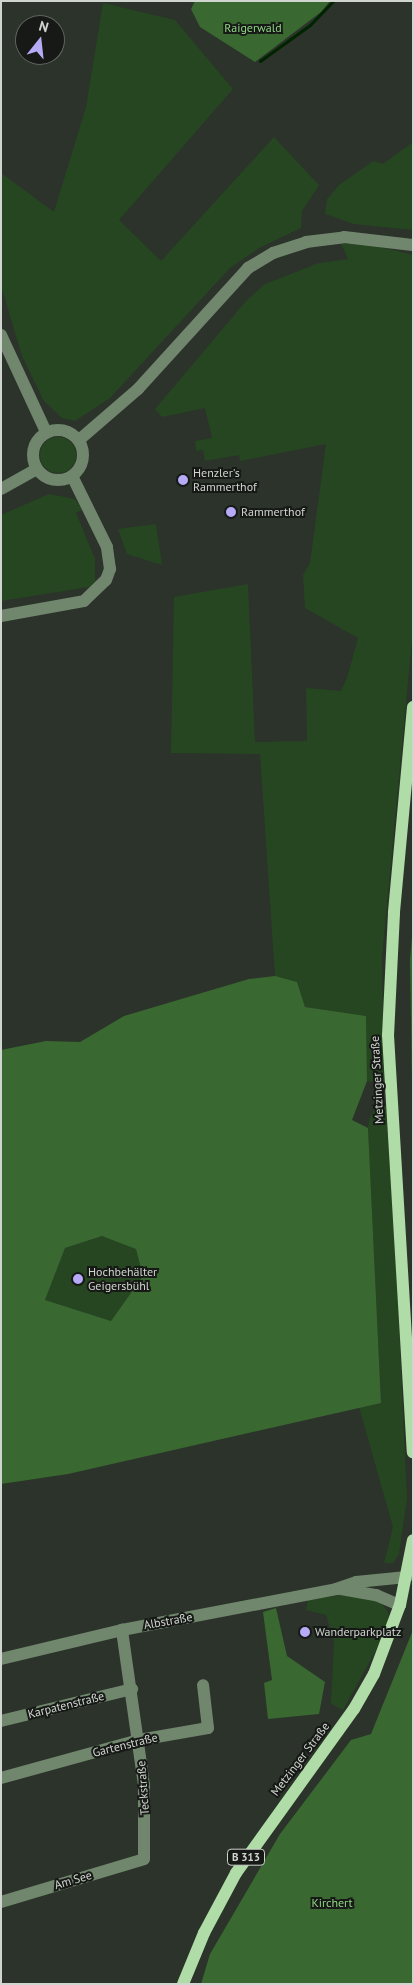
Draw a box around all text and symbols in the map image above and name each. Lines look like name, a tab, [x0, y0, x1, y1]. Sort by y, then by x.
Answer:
north arrow	[15, 15, 65, 65]
text: N	[37, 17, 51, 36]
park label: Raigerwald	[224, 21, 282, 35]
place label: Henzler's Rammerthof	[193, 466, 257, 494]
marker: Henzler's Rammerthof	[177, 474, 189, 486]
place label: Rammerthof	[241, 505, 305, 519]
marker: Rammerthof	[225, 506, 237, 518]
street label: Metzinger Straße	[367, 1036, 387, 1124]
place label: Hochbehälter Geigersbühl	[88, 1265, 157, 1293]
marker: Hochbehälter Geigersbühl	[72, 1273, 84, 1285]
street label: Albstraße	[142, 1610, 194, 1632]
place label: Wanderparkplatz	[315, 1625, 401, 1639]
marker: Wanderparkplatz	[299, 1626, 311, 1638]
street label: Karpatenstraße	[26, 1689, 106, 1721]
street label: Metzinger Straße	[268, 1719, 332, 1799]
street label: Gartenstraße	[91, 1730, 159, 1760]
street label: Teckstraße	[134, 1760, 152, 1816]
road number: B 313	[226, 1848, 266, 1865]
street label: Am See	[53, 1868, 93, 1892]
park label: Kirchert	[311, 1896, 353, 1910]

